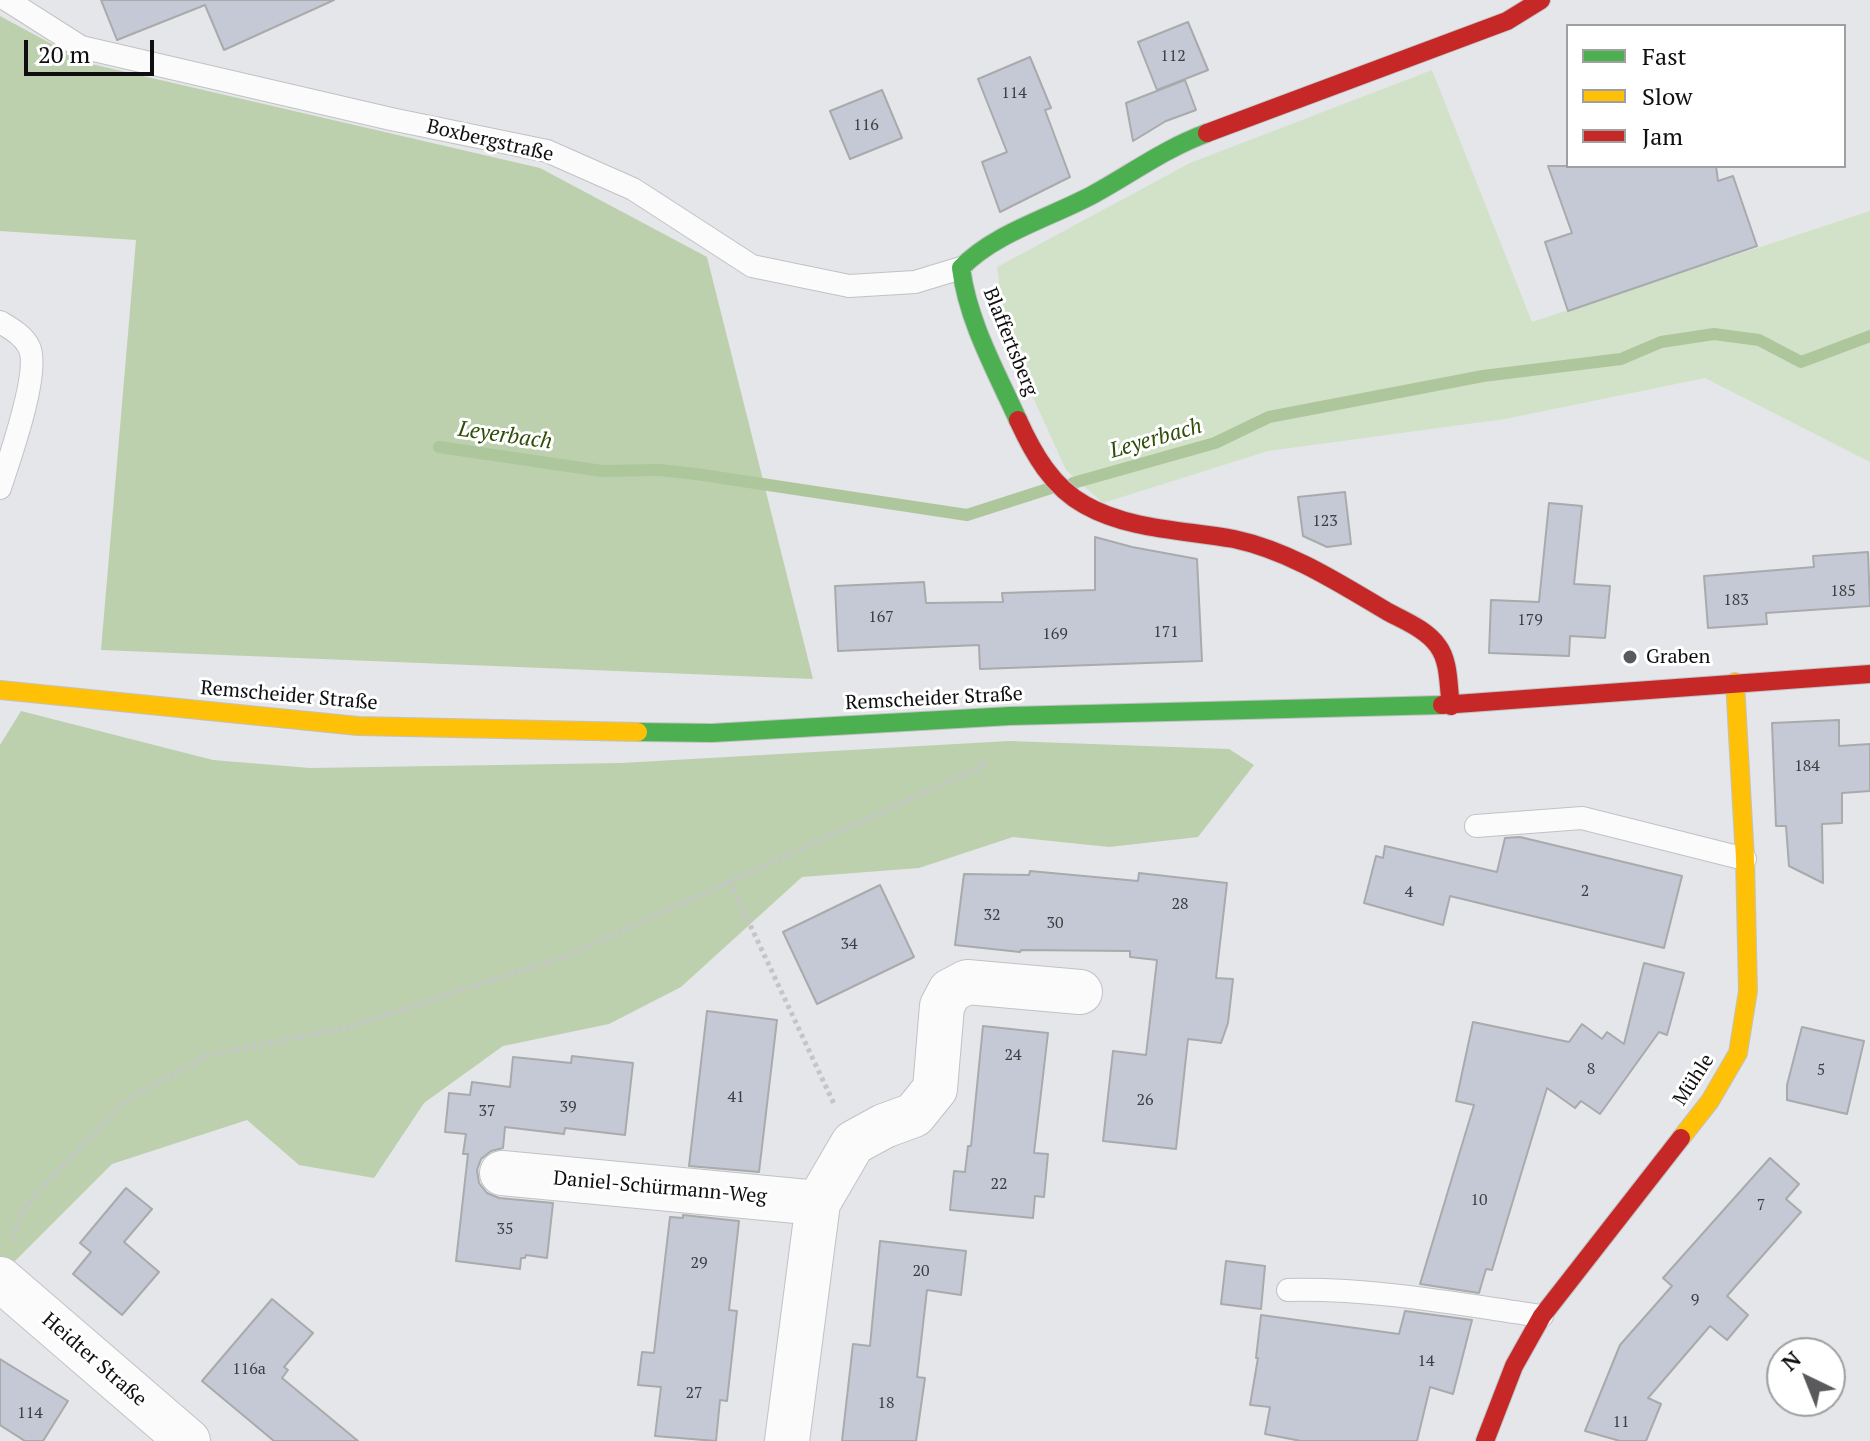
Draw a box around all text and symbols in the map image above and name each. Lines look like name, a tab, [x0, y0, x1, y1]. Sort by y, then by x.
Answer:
scale bar	[28, 24, 158, 74]
legend	[1566, 24, 1846, 168]
text: 20 m	[38, 38, 90, 70]
text: Fast	[1642, 40, 1686, 72]
house number: 112	[1160, 46, 1186, 66]
text: Slow	[1642, 80, 1693, 112]
house number: 114	[1001, 83, 1027, 103]
street label: Boxbergstraße	[424, 115, 556, 167]
house number: 116	[853, 115, 879, 135]
text: Jam	[1642, 120, 1683, 152]
street label: Blaffertsberg	[977, 284, 1043, 400]
water label: Leyerbach	[1107, 413, 1205, 465]
water label: Leyerbach	[456, 416, 554, 456]
house number: 123	[1312, 511, 1338, 531]
house number: 185	[1830, 581, 1856, 601]
house number: 183	[1723, 590, 1749, 610]
house number: 167	[868, 607, 894, 627]
house number: 179	[1517, 610, 1543, 630]
house number: 171	[1153, 622, 1179, 642]
house number: 169	[1042, 624, 1068, 644]
place label: Graben	[1646, 645, 1710, 669]
marker: Graben	[1621, 648, 1639, 666]
street label: Remscheider Straße	[199, 676, 379, 716]
street label: Remscheider Straße	[845, 682, 1023, 716]
house number: 184	[1794, 756, 1820, 776]
house number: 2	[1581, 881, 1589, 901]
house number: 4	[1405, 882, 1413, 902]
house number: 28	[1171, 894, 1189, 914]
house number: 32	[983, 905, 1001, 925]
house number: 30	[1046, 913, 1064, 933]
house number: 34	[840, 934, 858, 954]
house number: 24	[1004, 1045, 1022, 1065]
street label: Mühle	[1669, 1050, 1719, 1110]
house number: 8	[1587, 1059, 1595, 1079]
house number: 5	[1817, 1060, 1825, 1080]
house number: 41	[727, 1087, 745, 1107]
house number: 26	[1136, 1090, 1154, 1110]
house number: 39	[559, 1097, 577, 1117]
house number: 37	[478, 1101, 496, 1121]
street label: Daniel-Schürmann-Weg	[552, 1167, 768, 1209]
house number: 22	[990, 1174, 1008, 1194]
house number: 10	[1470, 1190, 1488, 1210]
house number: 7	[1757, 1195, 1765, 1215]
house number: 35	[496, 1219, 514, 1239]
house number: 29	[690, 1253, 708, 1273]
house number: 20	[912, 1261, 930, 1281]
house number: 9	[1691, 1290, 1699, 1310]
street label: Heidter Straße	[37, 1308, 151, 1412]
north arrow	[1766, 1337, 1846, 1417]
text: N	[1775, 1344, 1807, 1377]
house number: 14	[1417, 1351, 1435, 1371]
house number: 116a	[232, 1359, 266, 1379]
house number: 27	[685, 1383, 703, 1403]
house number: 18	[877, 1393, 895, 1413]
house number: 114	[17, 1403, 43, 1423]
house number: 11	[1612, 1412, 1630, 1432]

